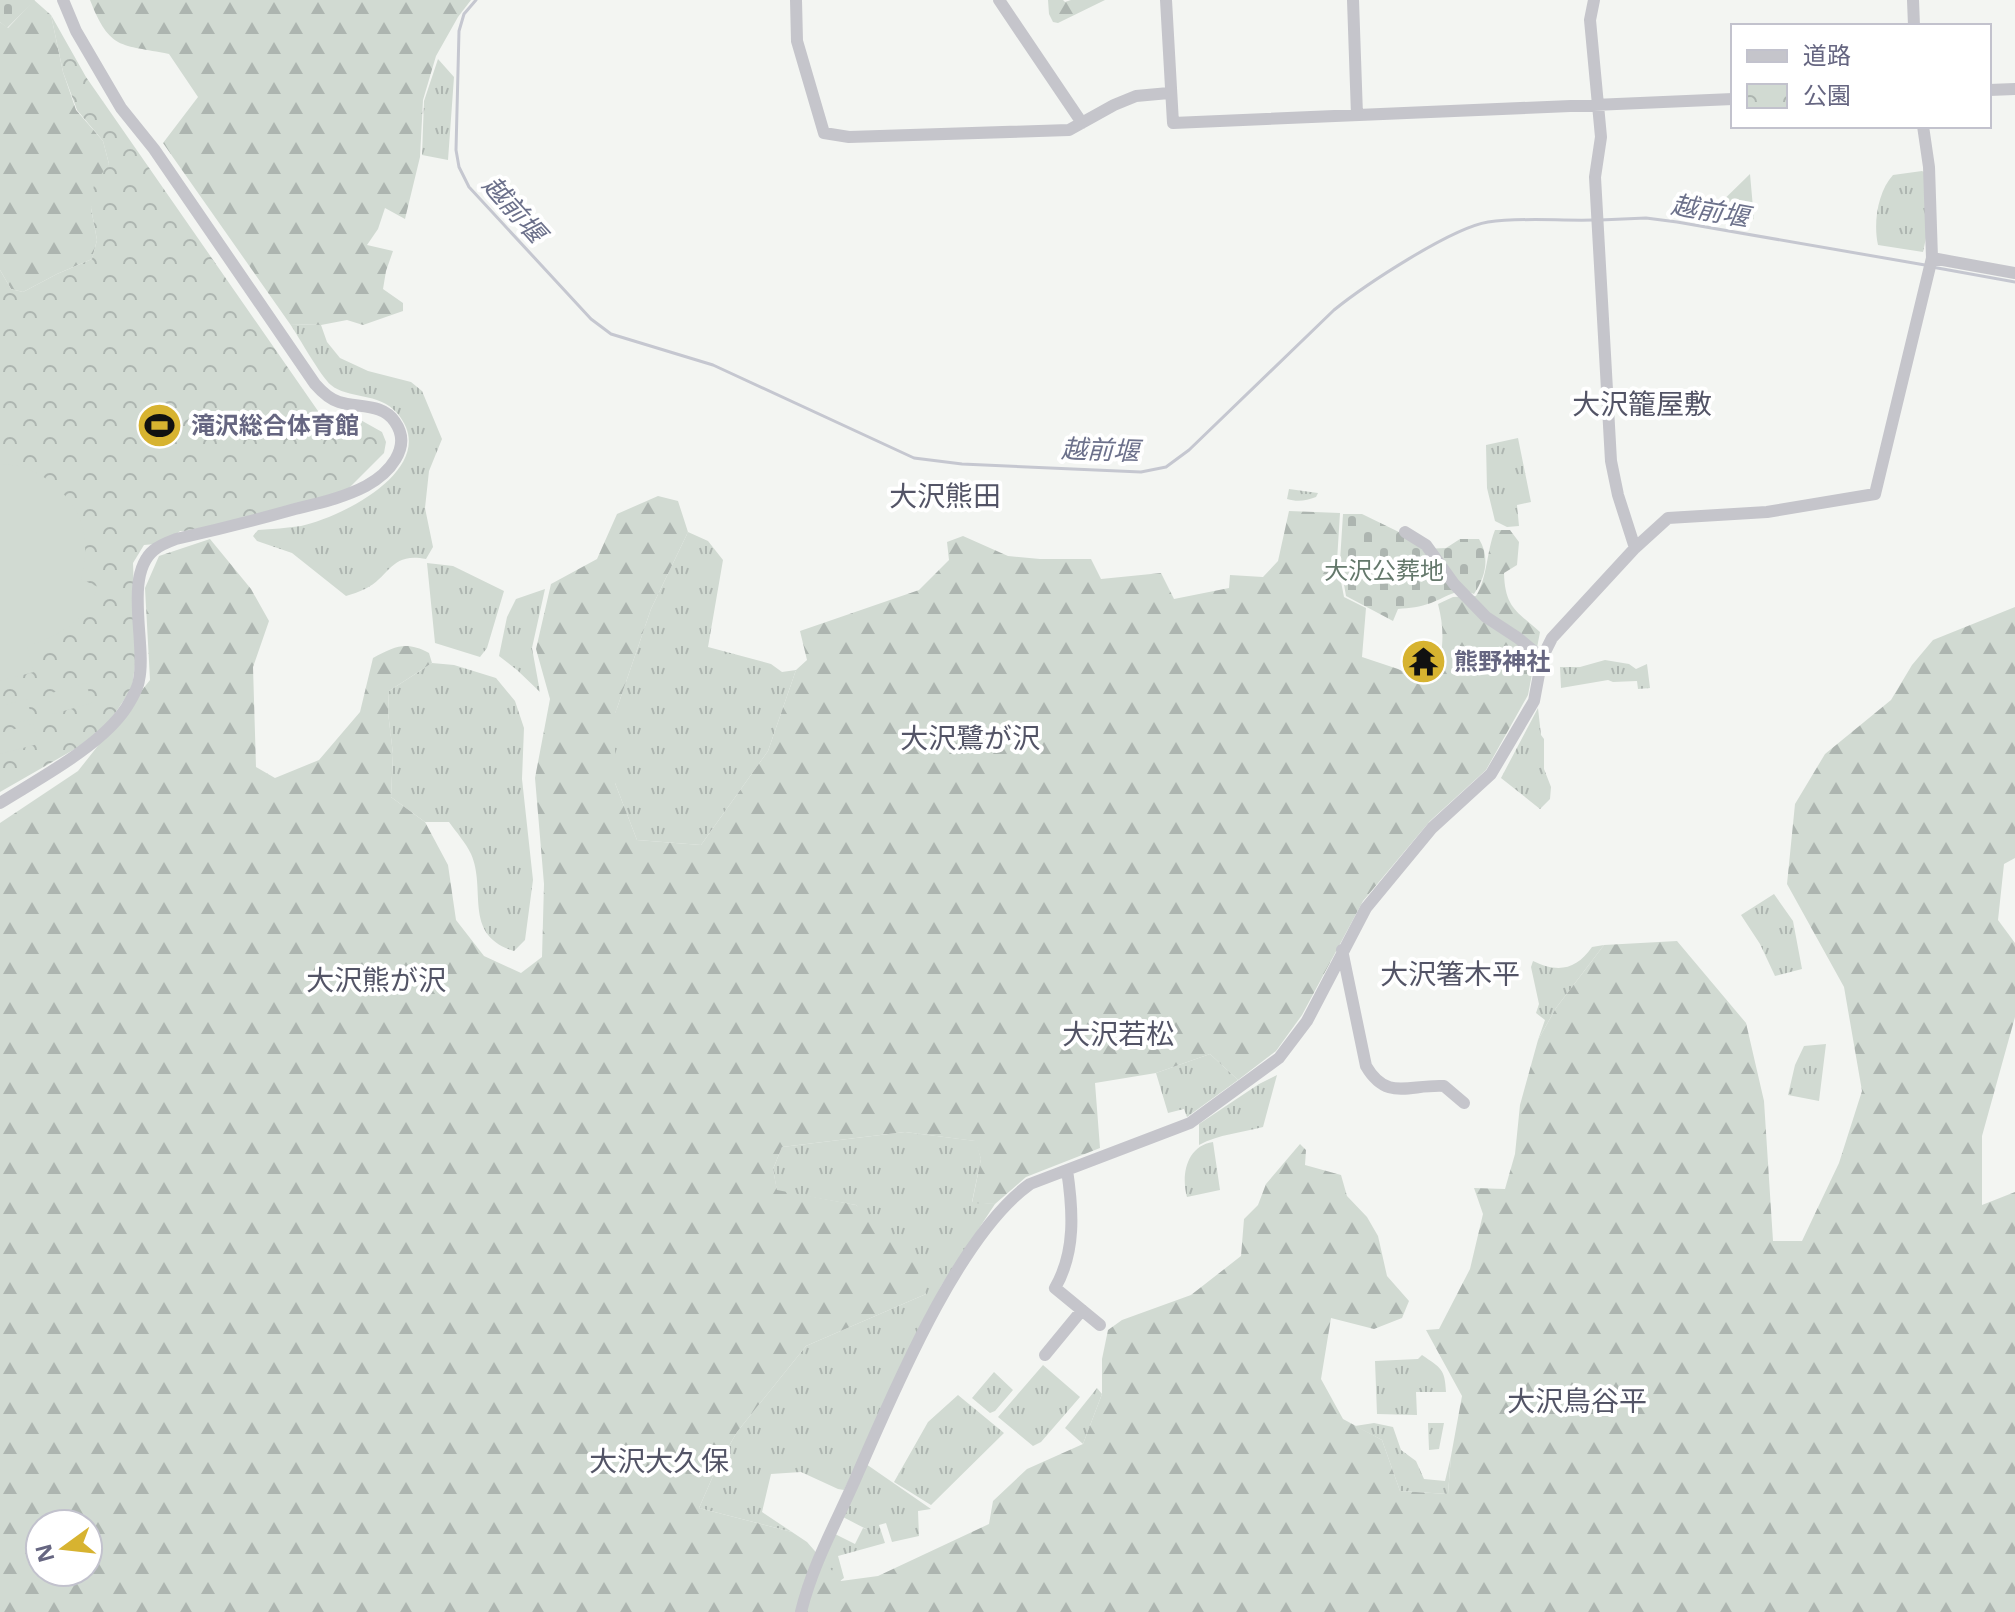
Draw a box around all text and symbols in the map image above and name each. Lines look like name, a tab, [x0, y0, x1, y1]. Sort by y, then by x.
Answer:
legend	[1731, 24, 1991, 128]
text: 道路	[1803, 38, 1851, 71]
text: 公園	[1803, 78, 1851, 111]
water label: 越前堰	[475, 167, 557, 252]
water label: 越前堰	[1669, 186, 1756, 235]
district label: 大沢籠屋敷	[1572, 384, 1712, 422]
sports icon: 滝沢総合体育館	[136, 402, 184, 450]
place label: 滝沢総合体育館	[191, 408, 359, 441]
water label: 越前堰	[1060, 430, 1144, 468]
district label: 大沢熊田	[889, 476, 1001, 514]
park label: 大沢公葬地	[1324, 553, 1444, 586]
temple icon: 熊野神社	[1399, 638, 1447, 686]
place label: 熊野神社	[1454, 644, 1550, 677]
district label: 大沢鷺が沢	[900, 718, 1040, 756]
district label: 大沢箸木平	[1380, 954, 1520, 992]
district label: 大沢熊が沢	[306, 960, 446, 998]
district label: 大沢若松	[1062, 1014, 1174, 1052]
district label: 大沢鳥谷平	[1507, 1381, 1647, 1419]
district label: 大沢大久保	[589, 1441, 729, 1479]
north arrow	[24, 1508, 104, 1588]
text: N	[27, 1541, 61, 1566]

